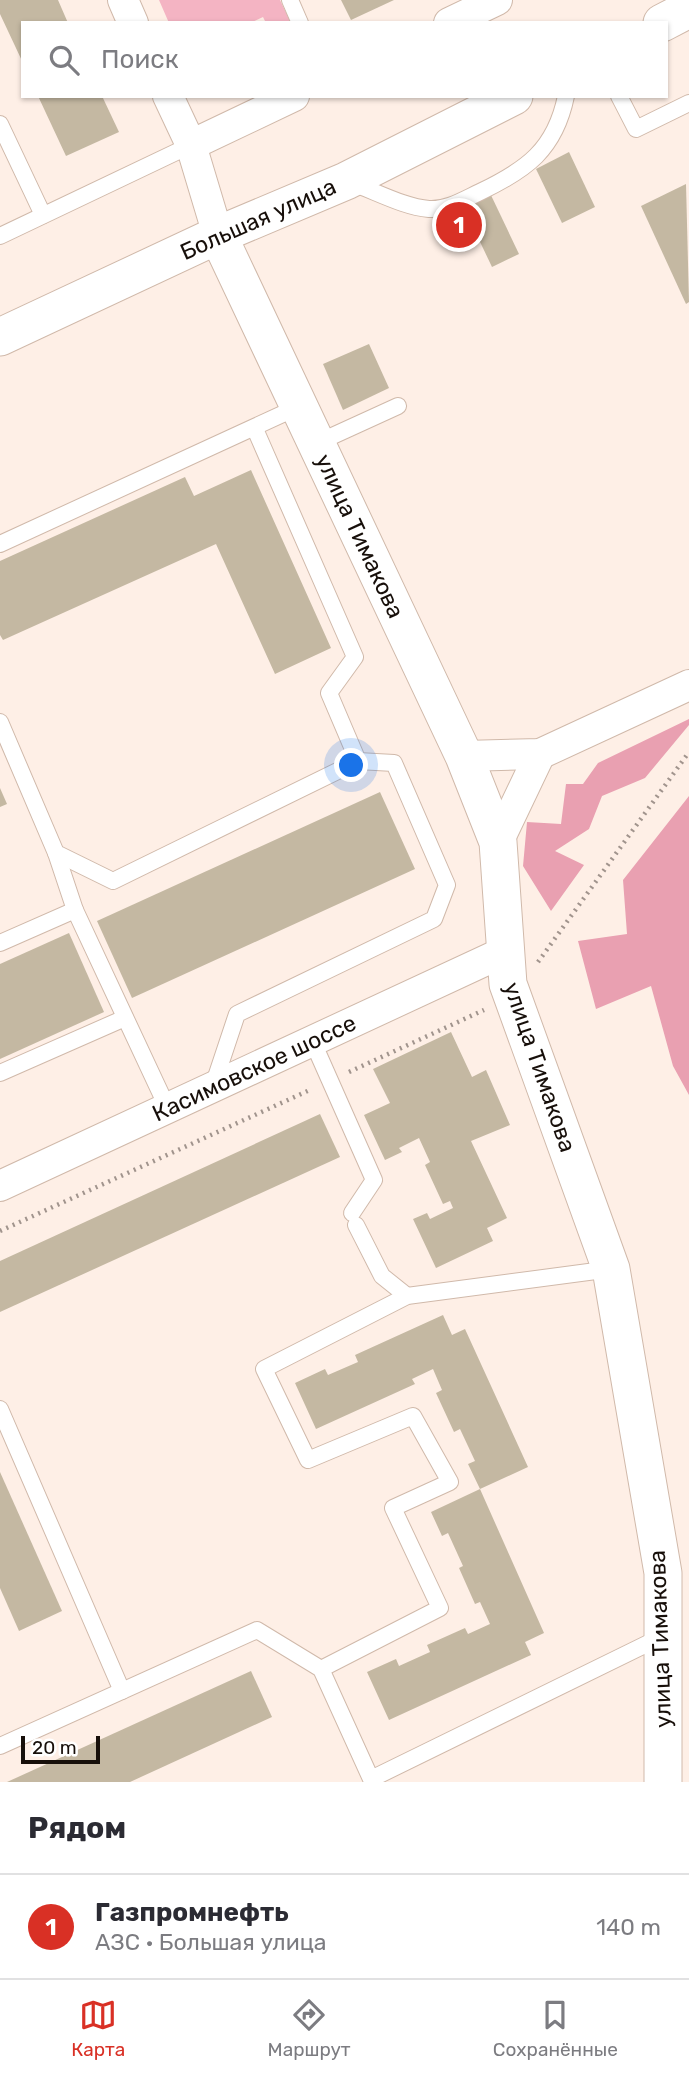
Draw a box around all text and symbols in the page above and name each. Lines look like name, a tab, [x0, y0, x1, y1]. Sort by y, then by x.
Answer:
search box	[21, 21, 668, 98]
icon: search	[45, 41, 83, 79]
text: Поиск	[101, 44, 179, 75]
street label: Большая улица	[176, 172, 340, 266]
pin: 1	[436, 199, 482, 251]
street label: улица Тимакова	[310, 449, 410, 623]
your location	[334, 748, 368, 782]
street label: улица Тимакова	[498, 978, 582, 1156]
street label: Касимовское шоссе	[148, 1008, 360, 1128]
street label: улица Тимакова	[643, 1550, 677, 1728]
scale bar	[21, 1733, 100, 1765]
text: 20 m	[32, 1736, 77, 1759]
text: Рядом	[28, 1810, 126, 1846]
text: Газпромнефть	[95, 1897, 289, 1928]
text: 1	[45, 1913, 57, 1941]
text: 140 m	[596, 1913, 661, 1941]
text: АЗС · Большая улица	[95, 1928, 327, 1956]
tab: Карта	[71, 1996, 125, 2061]
tab: Маршрут	[268, 1996, 351, 2061]
tab: Сохранённые	[493, 1996, 618, 2061]

